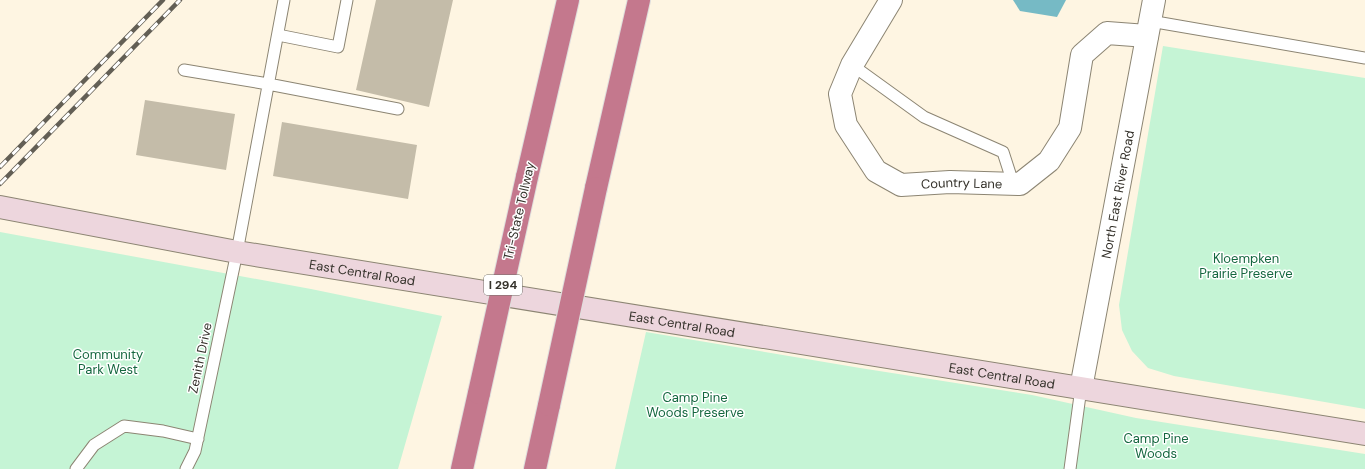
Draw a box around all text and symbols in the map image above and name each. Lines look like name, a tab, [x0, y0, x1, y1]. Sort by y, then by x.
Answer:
street label: North East River Road	[1097, 129, 1138, 260]
street label: Tri-State Tollway	[499, 160, 539, 262]
street label: Country Lane	[920, 173, 1002, 192]
park label: Kloempken Prairie Preserve	[1199, 250, 1293, 282]
street label: East Central Road	[308, 255, 416, 289]
road number: I 294	[484, 275, 522, 295]
street label: East Central Road	[628, 307, 736, 341]
street label: Zenith Drive	[184, 321, 216, 395]
park label: Community Park West	[73, 346, 143, 378]
street label: East Central Road	[948, 358, 1056, 392]
park label: Camp Pine Woods Preserve	[646, 389, 744, 421]
park label: Camp Pine Woods	[1123, 430, 1189, 462]

